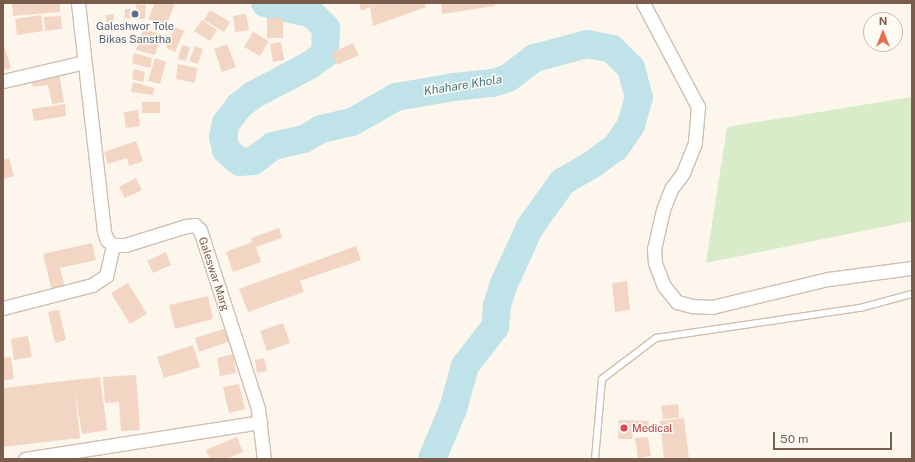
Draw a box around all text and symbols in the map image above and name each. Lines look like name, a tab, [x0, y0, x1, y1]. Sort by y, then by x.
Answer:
marker: Galeshwor Tole Bikas Sanstha	[130, 9, 140, 19]
north arrow	[863, 12, 903, 52]
text: N	[879, 15, 887, 27]
place label: Galeshwor Tole Bikas Sanstha	[96, 20, 174, 46]
water label: Khahare Khola	[423, 73, 503, 99]
street label: Galeswar Marg	[196, 235, 232, 313]
place label: Medical	[632, 421, 673, 435]
marker: Medical	[619, 423, 629, 433]
scale bar	[775, 424, 894, 450]
text: 50 m	[780, 432, 808, 446]

